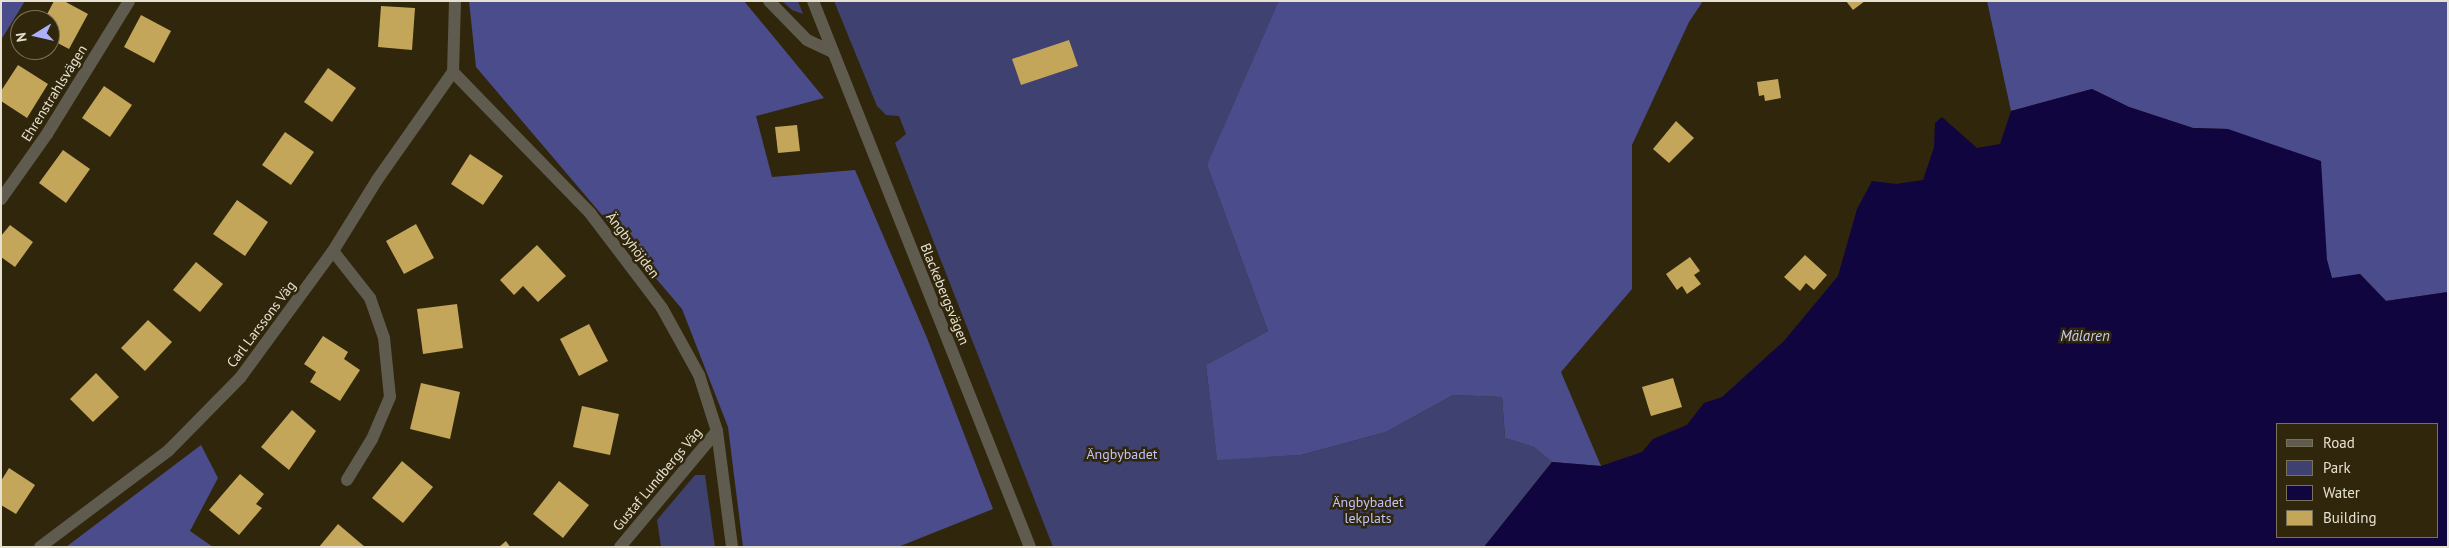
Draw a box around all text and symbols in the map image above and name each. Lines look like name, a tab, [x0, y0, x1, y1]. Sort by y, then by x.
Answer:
north arrow	[10, 10, 60, 60]
text: N	[12, 31, 31, 43]
street label: Ehrenstrahlsvägen	[18, 42, 90, 144]
street label: Ängbyhöjden	[603, 209, 663, 281]
street label: Blackebergsvägen	[917, 241, 973, 347]
street label: Carl Larssons Väg	[223, 277, 299, 371]
water label: Mälaren	[2060, 327, 2110, 345]
legend	[2276, 423, 2439, 538]
street label: Gustaf Lundbergs Väg	[609, 424, 705, 534]
text: Road	[2323, 433, 2355, 452]
park label: Ängbybadet	[1086, 446, 1158, 462]
text: Park	[2323, 458, 2351, 477]
text: Water	[2323, 483, 2360, 502]
park label: Ängbybadet lekplats	[1332, 494, 1404, 526]
text: Building	[2323, 508, 2377, 527]

